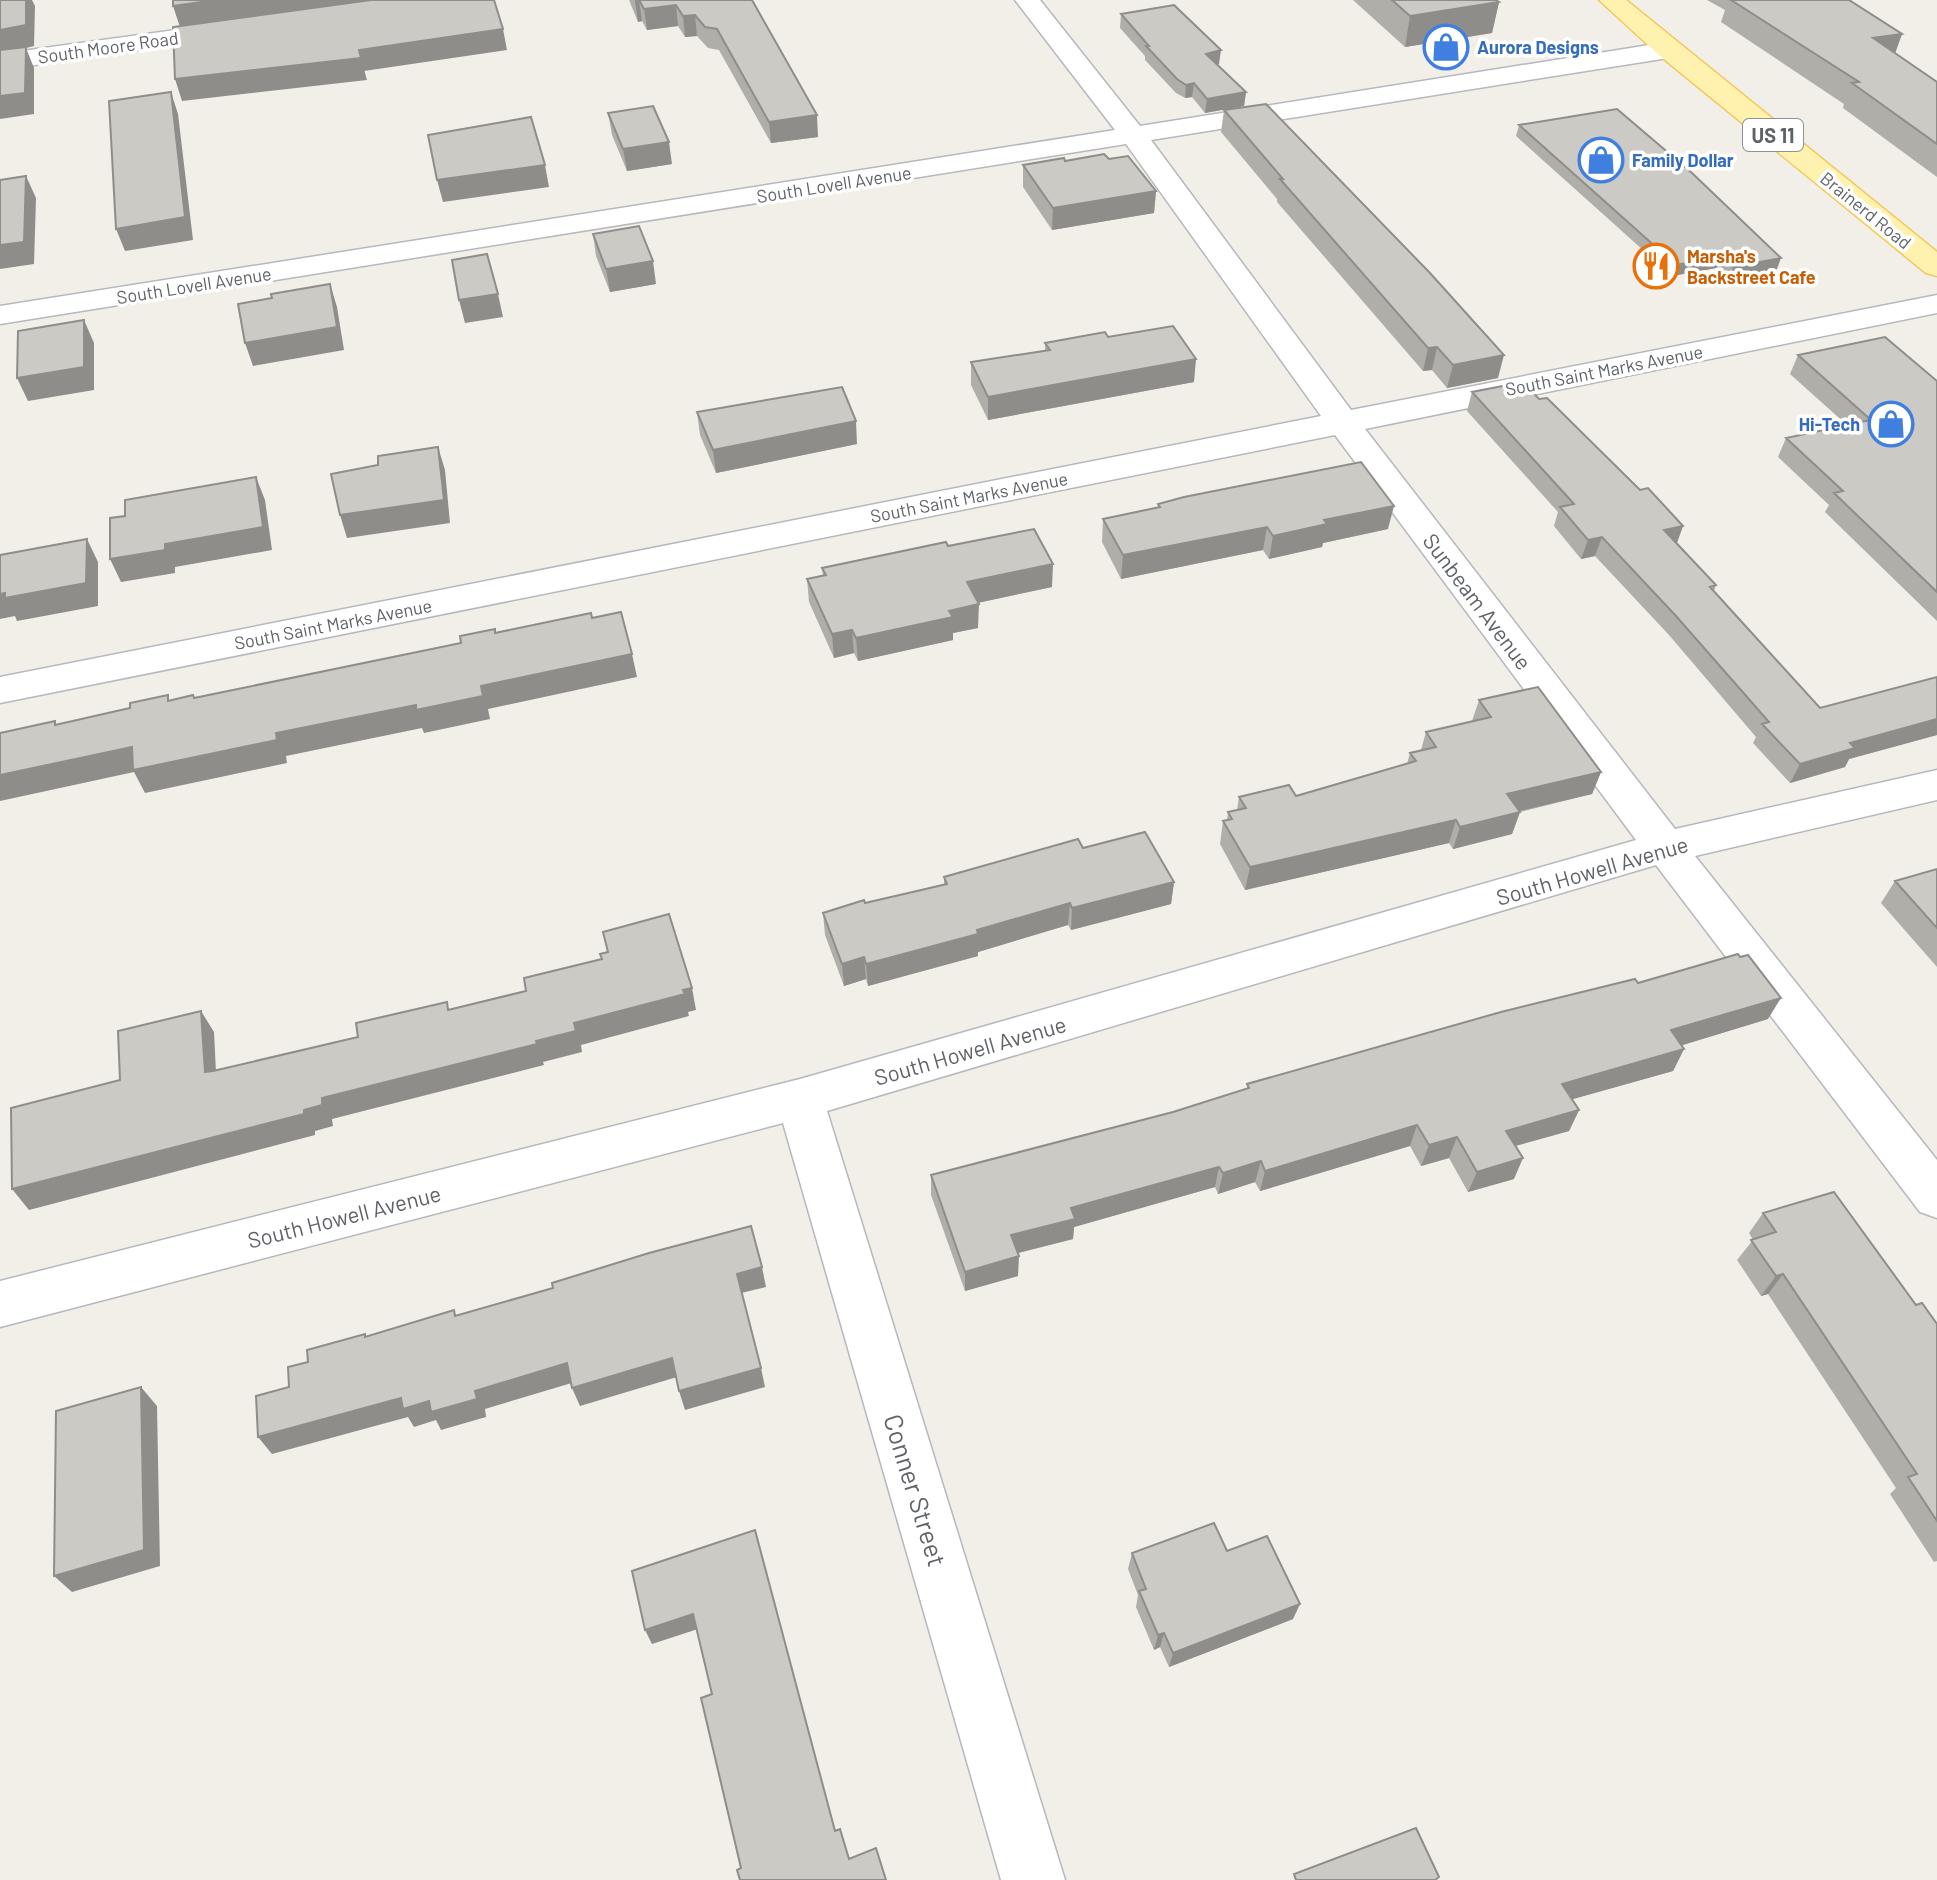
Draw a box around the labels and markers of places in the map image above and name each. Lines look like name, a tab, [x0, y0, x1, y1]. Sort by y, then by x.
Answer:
shop icon: Aurora Designs	[1422, 23, 1470, 71]
place label: Aurora Designs	[1477, 36, 1599, 58]
shop icon: Family Dollar	[1577, 136, 1625, 184]
place label: Family Dollar	[1632, 149, 1734, 171]
restaurant icon: Marsha's Backstreet Cafe	[1632, 242, 1680, 290]
place label: Marsha's Backstreet Cafe	[1687, 245, 1816, 288]
shop icon: Hi-Tech	[1867, 400, 1915, 448]
place label: Hi-Tech	[1799, 413, 1860, 435]

